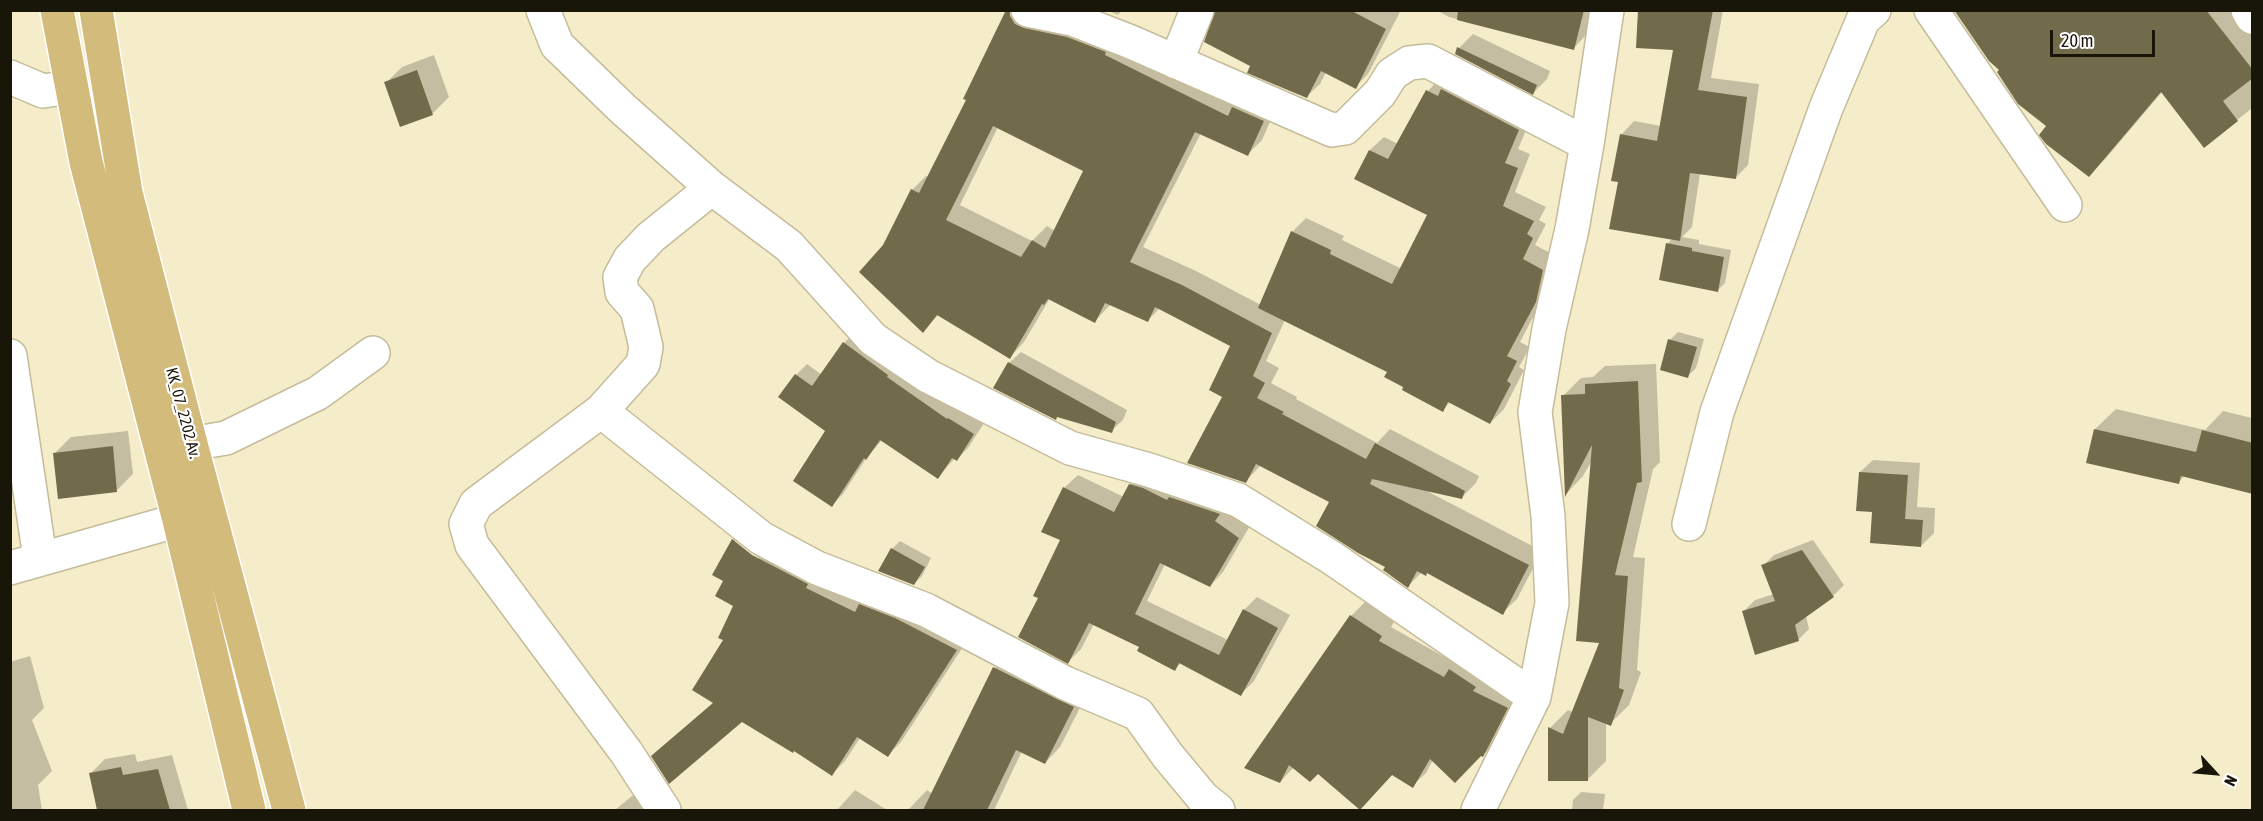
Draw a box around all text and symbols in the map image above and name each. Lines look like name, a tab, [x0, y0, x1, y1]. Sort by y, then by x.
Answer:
scale bar	[2053, 18, 2158, 56]
text: 20 m	[2061, 30, 2093, 51]
street label: KK_07_2202 Av.	[162, 365, 204, 461]
north arrow	[2185, 743, 2245, 803]
text: N	[2221, 773, 2241, 789]

